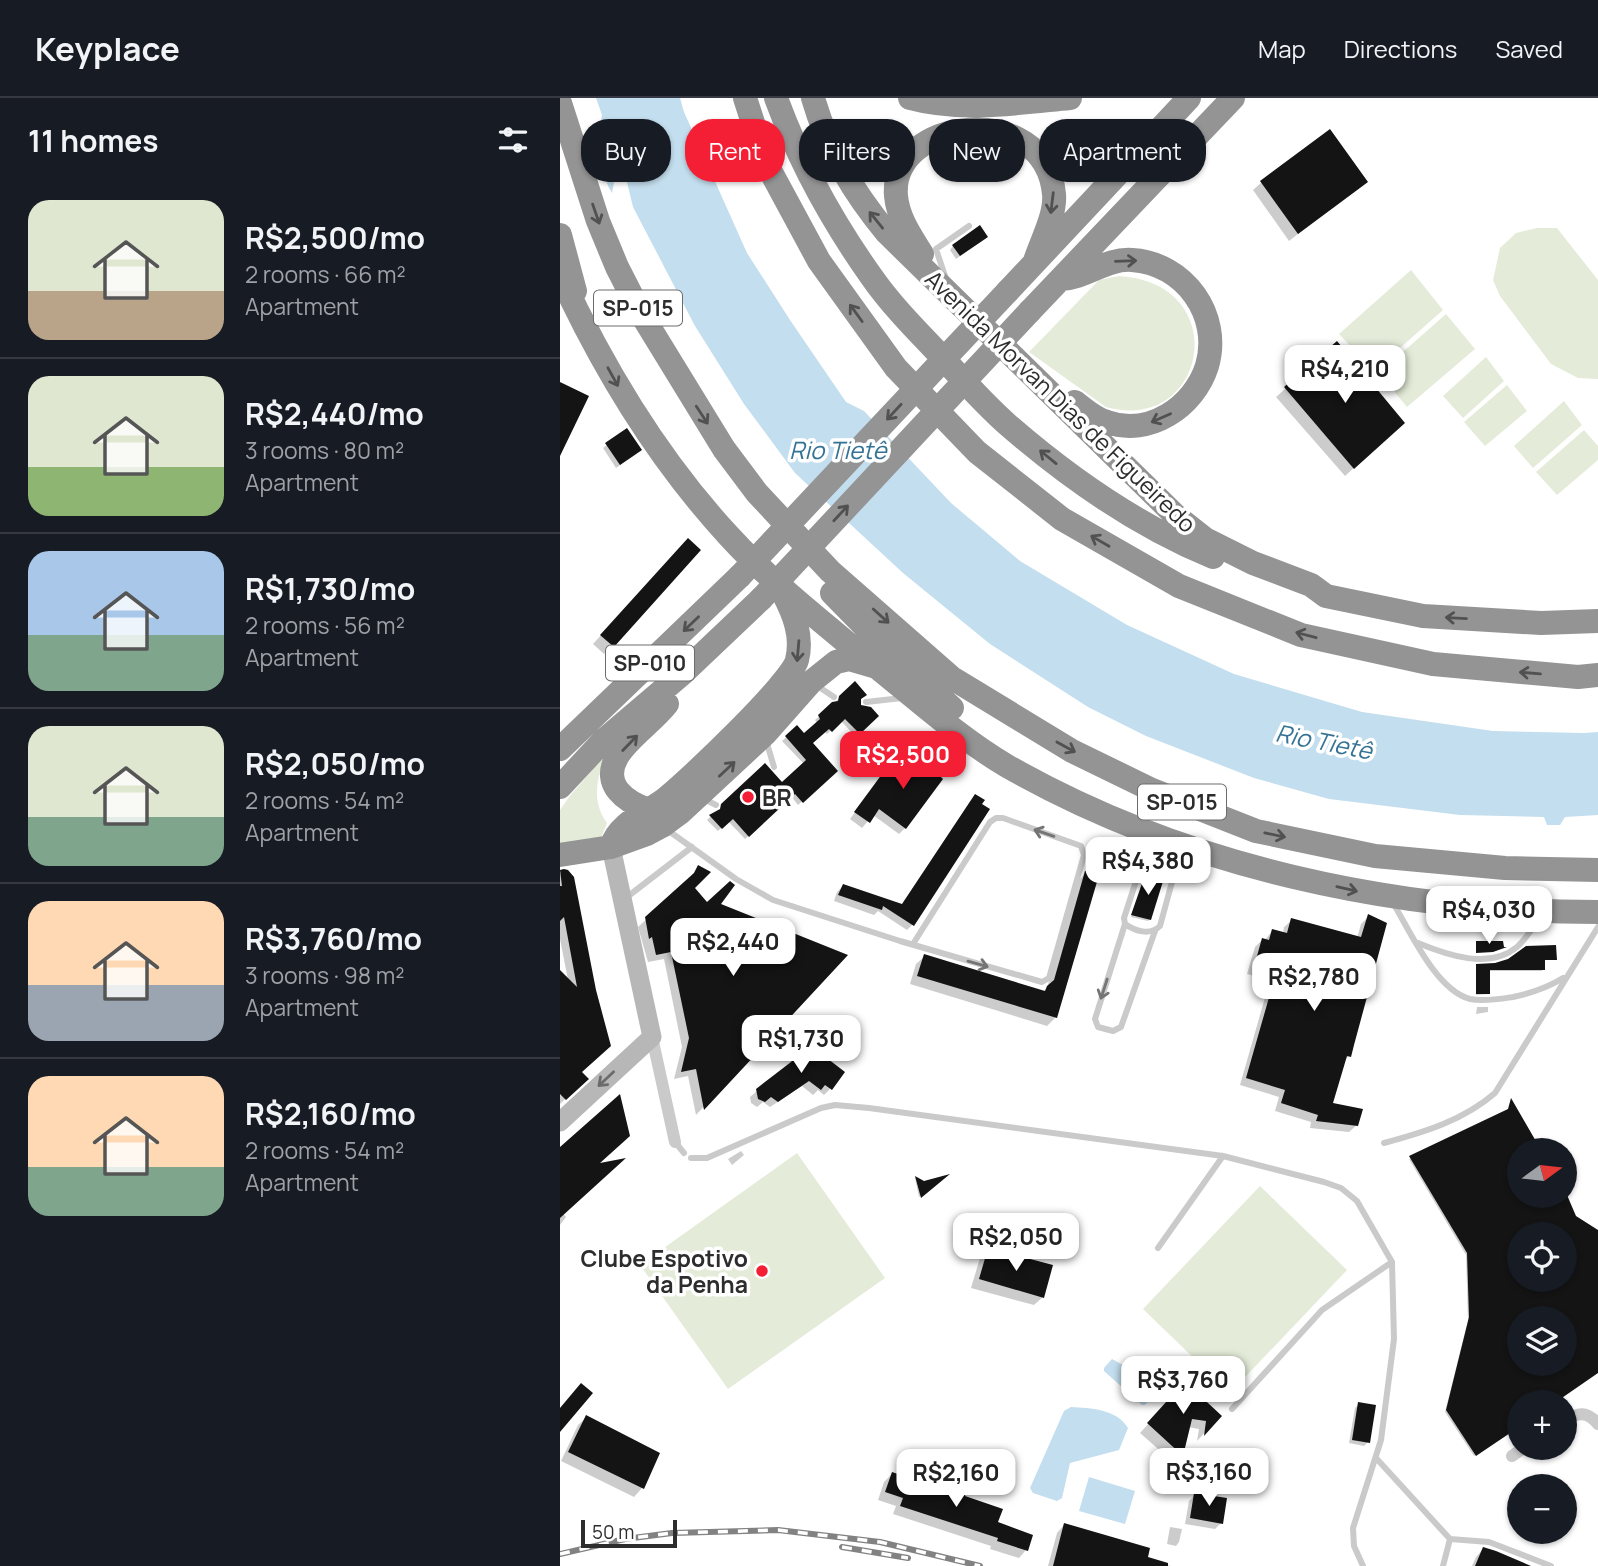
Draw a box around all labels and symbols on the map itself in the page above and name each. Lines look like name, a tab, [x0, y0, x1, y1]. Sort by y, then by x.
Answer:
one-way arrow	[1045, 191, 1058, 214]
one-way arrow	[591, 203, 603, 225]
one-way arrow	[868, 212, 884, 230]
one-way arrow	[1114, 255, 1137, 268]
street label: Avenida Morvan Dias de Figueiredo	[919, 263, 1203, 539]
road number: SP-015	[594, 290, 682, 326]
one-way arrow	[849, 304, 864, 323]
pin: R$4,210	[1280, 345, 1410, 405]
one-way arrow	[606, 366, 620, 386]
one-way arrow	[886, 403, 903, 420]
one-way arrow	[695, 405, 709, 424]
one-way arrow	[1150, 412, 1172, 425]
water label: Rio Tietê	[789, 433, 889, 466]
one-way arrow	[1039, 450, 1058, 465]
one-way arrow	[832, 505, 849, 522]
one-way arrow	[1090, 534, 1111, 547]
one-way arrow	[872, 608, 889, 625]
one-way arrow	[1445, 611, 1468, 624]
one-way arrow	[683, 615, 700, 632]
one-way arrow	[1295, 628, 1317, 641]
one-way arrow	[791, 639, 804, 661]
road number: SP-010	[606, 646, 694, 680]
one-way arrow	[1519, 666, 1542, 679]
water label: Rio Tietê	[1273, 716, 1377, 767]
pin: R$2,500	[838, 732, 968, 791]
one-way arrow	[622, 735, 639, 752]
one-way arrow	[1055, 740, 1075, 754]
one-way arrow	[718, 761, 735, 778]
place label: BR	[762, 781, 792, 813]
road number: SP-015	[1138, 784, 1226, 820]
marker: BR	[740, 789, 756, 805]
one-way arrow	[1033, 826, 1055, 838]
one-way arrow	[1263, 828, 1286, 842]
pin: R$4,380	[1083, 838, 1213, 897]
one-way arrow	[1335, 883, 1358, 897]
pin: R$4,030	[1424, 886, 1554, 946]
pin: R$2,440	[668, 918, 798, 978]
pin: R$2,780	[1249, 954, 1379, 1013]
one-way arrow	[967, 958, 989, 971]
one-way arrow	[1097, 978, 1109, 1000]
pin: R$1,730	[736, 1016, 866, 1075]
one-way arrow	[597, 1071, 615, 1087]
north arrow	[1507, 1138, 1577, 1208]
pin: R$2,050	[951, 1214, 1081, 1273]
place label: Clube Espotivo da Penha	[580, 1242, 748, 1300]
marker: Clube Espotivo da Penha	[754, 1263, 770, 1279]
pin: R$3,760	[1118, 1356, 1248, 1416]
pin: R$3,160	[1144, 1448, 1274, 1508]
pin: R$2,160	[891, 1450, 1021, 1509]
scale bar	[581, 1517, 677, 1549]

